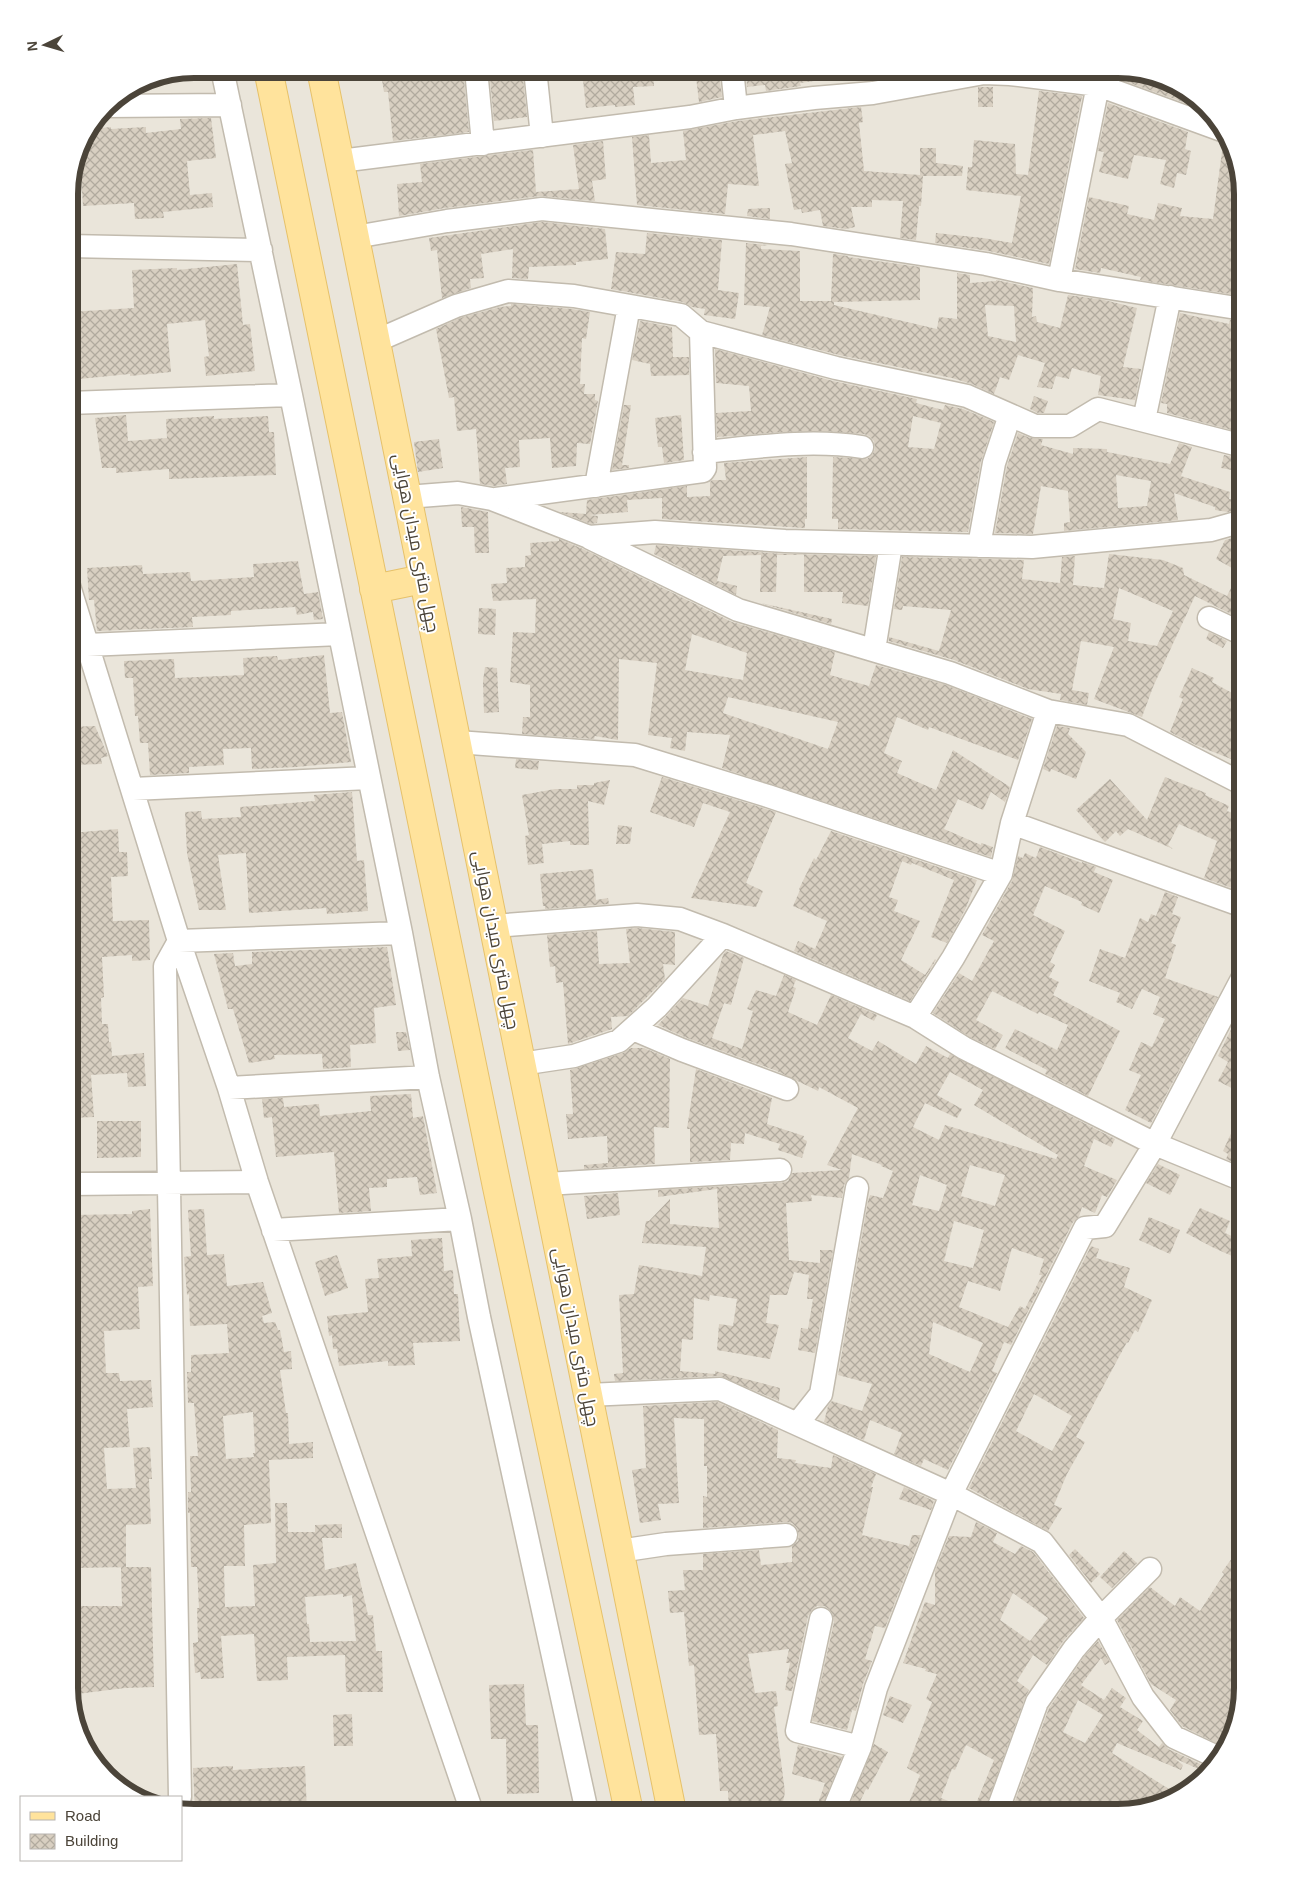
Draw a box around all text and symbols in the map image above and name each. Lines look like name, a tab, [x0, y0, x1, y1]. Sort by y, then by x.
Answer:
north arrow	[20, 20, 70, 70]
text: N	[24, 40, 40, 52]
street label: چهل متری میدان هوایی	[387, 452, 443, 634]
street label: چهل متری میدان هوایی	[467, 849, 523, 1031]
street label: چهل متری میدان هوایی	[547, 1246, 603, 1428]
legend	[20, 1796, 182, 1861]
text: Road	[65, 1807, 101, 1824]
text: Building	[65, 1832, 118, 1849]

